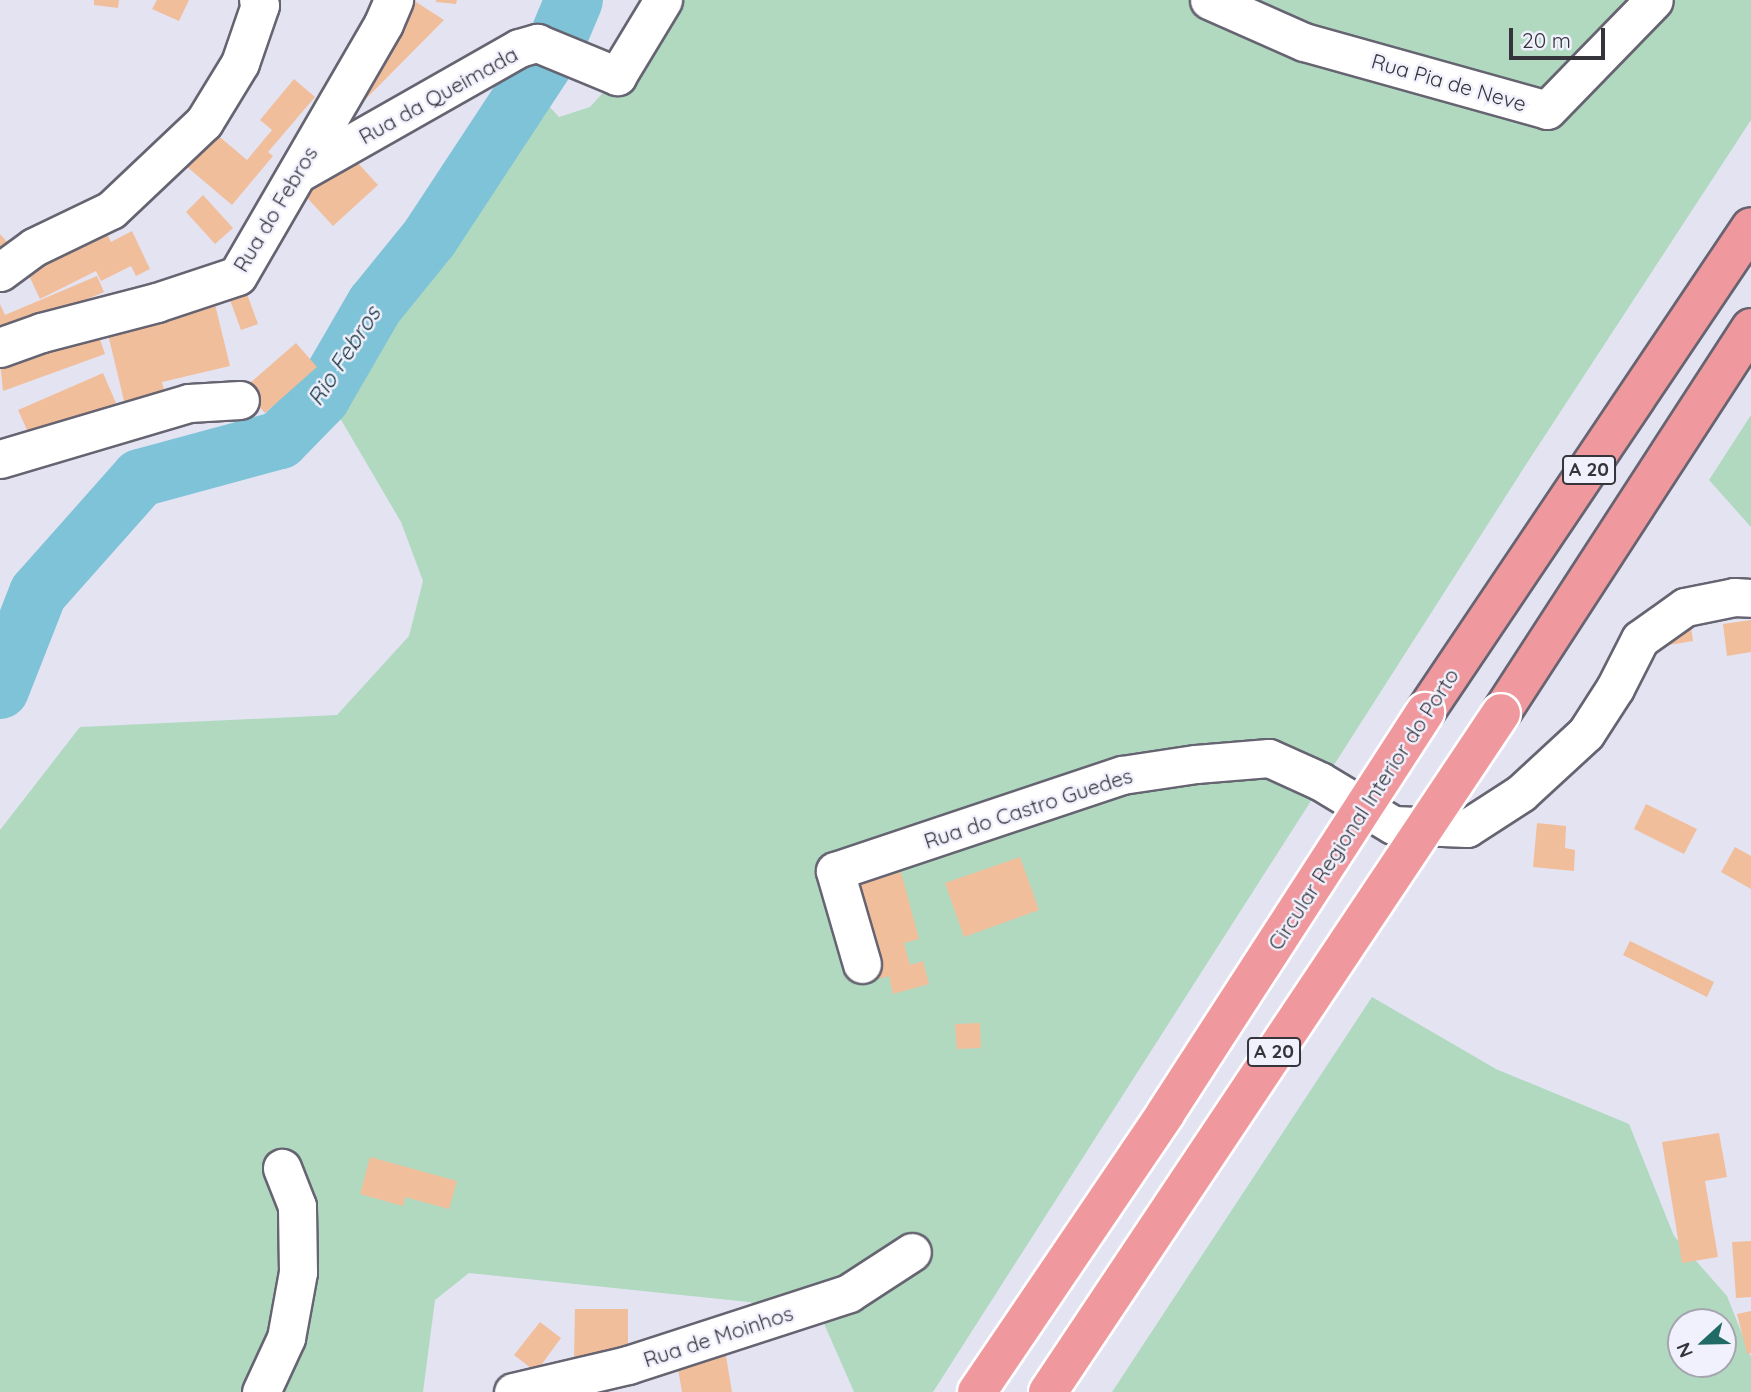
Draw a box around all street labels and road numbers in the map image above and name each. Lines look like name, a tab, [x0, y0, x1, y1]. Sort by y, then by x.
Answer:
street label: Rua da Queimada	[354, 41, 522, 149]
street label: Rua Pia de Neve	[1369, 48, 1529, 116]
street label: Rua do Febros	[228, 142, 322, 276]
road number: A 20	[1561, 454, 1617, 485]
street label: Circular Regional Interior do Porto	[1262, 663, 1464, 955]
street label: Rua do Castro Guedes	[921, 762, 1135, 854]
road number: A 20	[1246, 1036, 1302, 1068]
street label: Rua de Moinhos	[640, 1300, 796, 1372]

